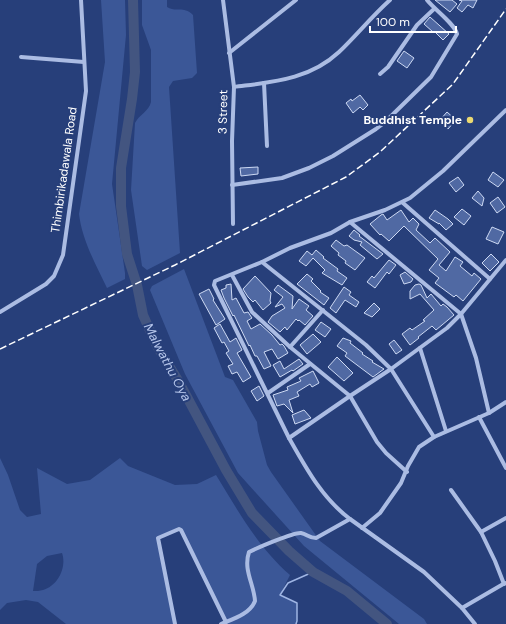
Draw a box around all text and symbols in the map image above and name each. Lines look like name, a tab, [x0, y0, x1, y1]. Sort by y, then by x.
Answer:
scale bar	[370, 8, 456, 34]
text: 100 m	[376, 14, 410, 30]
street label: 3 Street	[215, 89, 231, 134]
street label: Thimbirikadawala Road	[47, 106, 81, 234]
place label: Buddhist Temple	[363, 112, 462, 128]
marker: Buddhist Temple	[465, 115, 475, 125]
water label: Malwathu Oya	[140, 320, 195, 404]

